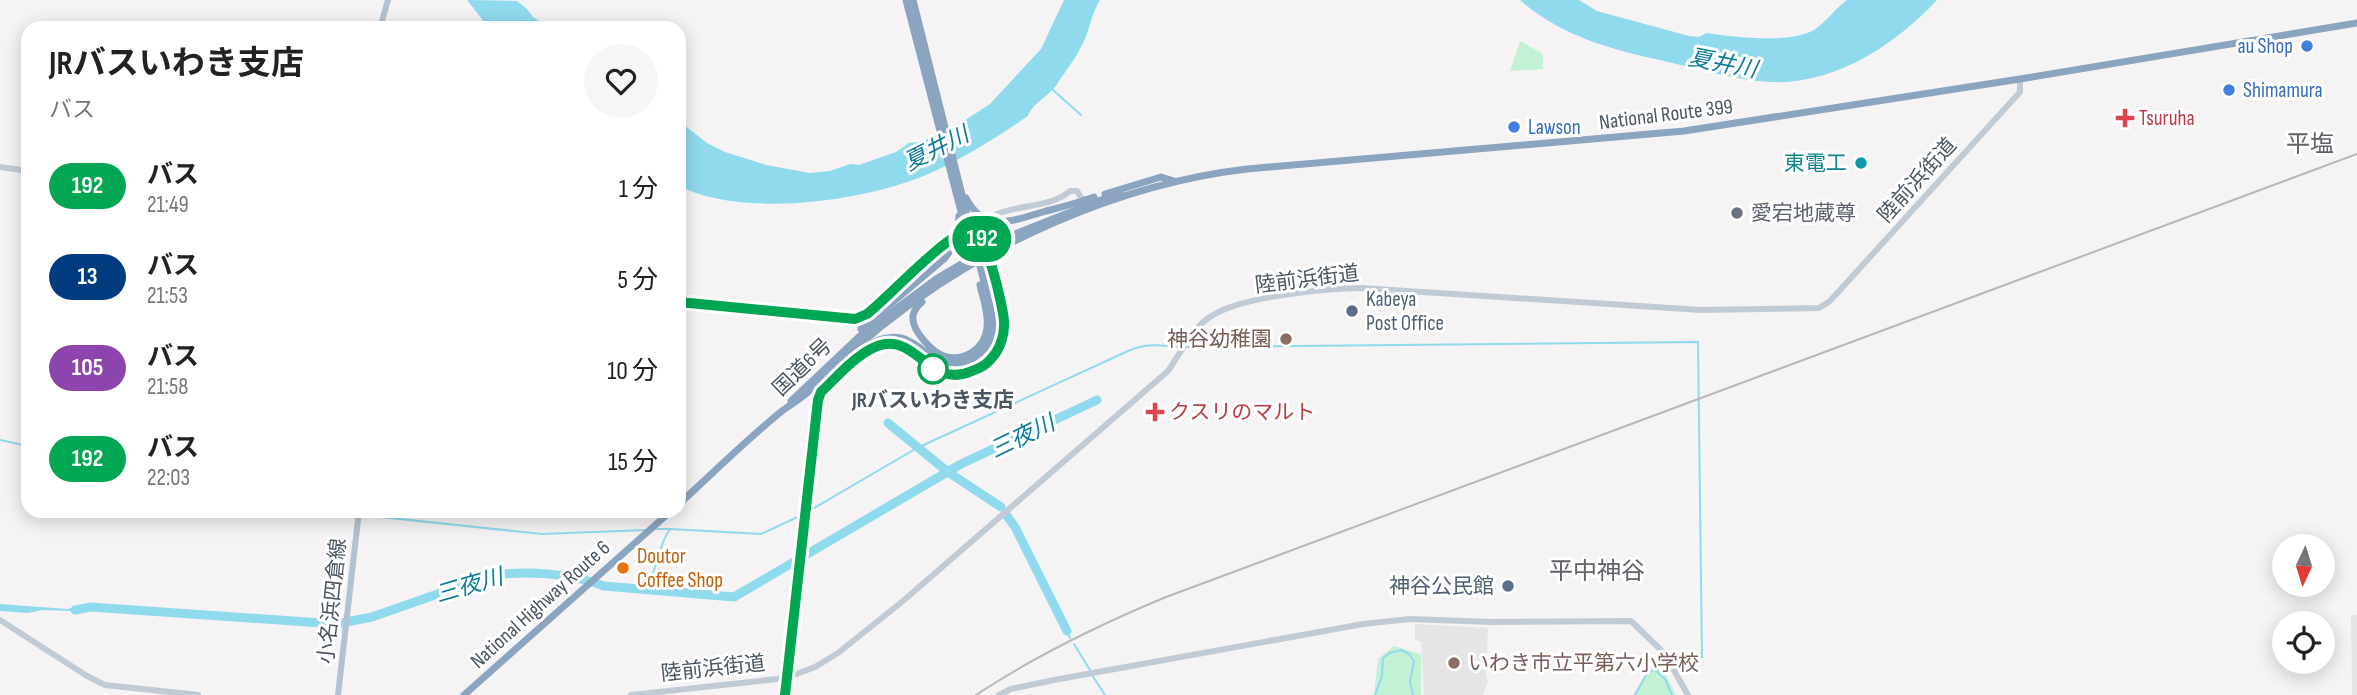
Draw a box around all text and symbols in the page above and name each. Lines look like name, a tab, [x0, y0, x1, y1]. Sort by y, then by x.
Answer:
place label: au Shop	[2237, 34, 2293, 59]
marker: au Shop	[2299, 38, 2315, 54]
text: JRバスいわき支店	[49, 44, 304, 84]
button: heart	[584, 44, 658, 118]
water label: 夏井川	[1686, 44, 1762, 85]
place label: Shimamura	[2243, 78, 2323, 103]
marker: Shimamura	[2221, 82, 2237, 98]
street label: National Route 399	[1598, 94, 1734, 135]
text: バス	[49, 96, 95, 124]
place label: Tsuruha	[2139, 106, 2194, 131]
marker: Tsuruha	[2117, 110, 2133, 126]
place label: Lawson	[1528, 115, 1581, 140]
water label: 夏井川	[899, 119, 976, 177]
marker: Lawson	[1506, 119, 1522, 135]
district label: 平塩	[2286, 130, 2334, 159]
street label: 陸前浜街道	[1873, 133, 1962, 228]
place label: 東電工	[1784, 151, 1847, 176]
marker: 東電工	[1853, 155, 1869, 171]
text: バス	[147, 160, 199, 191]
text: 192	[72, 171, 103, 200]
text: 1 分	[619, 174, 658, 205]
text: 21:49	[147, 191, 189, 219]
place label: 愛宕地蔵尊	[1751, 201, 1856, 226]
marker: 愛宕地蔵尊	[1729, 205, 1745, 221]
line badge: 192	[942, 216, 1022, 262]
text: 192	[966, 224, 998, 253]
text: バス	[147, 251, 199, 282]
street label: 陸前浜街道	[1253, 261, 1361, 298]
text: 13	[77, 262, 98, 291]
text: 5 分	[617, 265, 658, 296]
text: 21:53	[147, 282, 188, 310]
place label: Kabeya Post Office	[1366, 287, 1444, 336]
marker: Kabeya Post Office	[1344, 303, 1360, 319]
place label: 神谷幼稚園	[1167, 327, 1272, 352]
marker: 神谷幼稚園	[1278, 331, 1294, 347]
street label: 国道6号	[768, 333, 837, 401]
text: バス	[147, 342, 199, 373]
text: 105	[72, 353, 103, 382]
marker: JRバスいわき支店	[918, 354, 948, 384]
text: 10 分	[607, 356, 658, 387]
text: 21:58	[147, 373, 188, 401]
place label: JRバスいわき支店	[851, 388, 1014, 413]
place label: クスリのマルト	[1169, 400, 1315, 425]
marker: クスリのマルト	[1147, 404, 1163, 420]
water label: 三夜川	[985, 408, 1062, 465]
text: バス	[147, 433, 199, 464]
text: 192	[72, 444, 103, 473]
text: 15 分	[608, 447, 658, 478]
text: 22:03	[147, 464, 190, 492]
north arrow	[2272, 534, 2334, 597]
map controls	[2272, 534, 2335, 674]
street label: National Highway Route 6	[465, 535, 615, 674]
street label: 小名浜四倉線	[313, 537, 352, 665]
place label: Doutor Coffee Shop	[637, 544, 723, 593]
district label: 平中神谷	[1549, 557, 1645, 586]
marker: Doutor Coffee Shop	[615, 560, 631, 576]
water label: 三夜川	[432, 562, 509, 609]
place label: 神谷公民館	[1389, 574, 1494, 599]
marker: 神谷公民館	[1500, 578, 1516, 594]
button: locate	[2272, 611, 2335, 674]
street label: 陸前浜街道	[660, 651, 767, 686]
place label: いわき市立平第六小学校	[1468, 651, 1699, 676]
marker: いわき市立平第六小学校	[1446, 655, 1462, 671]

